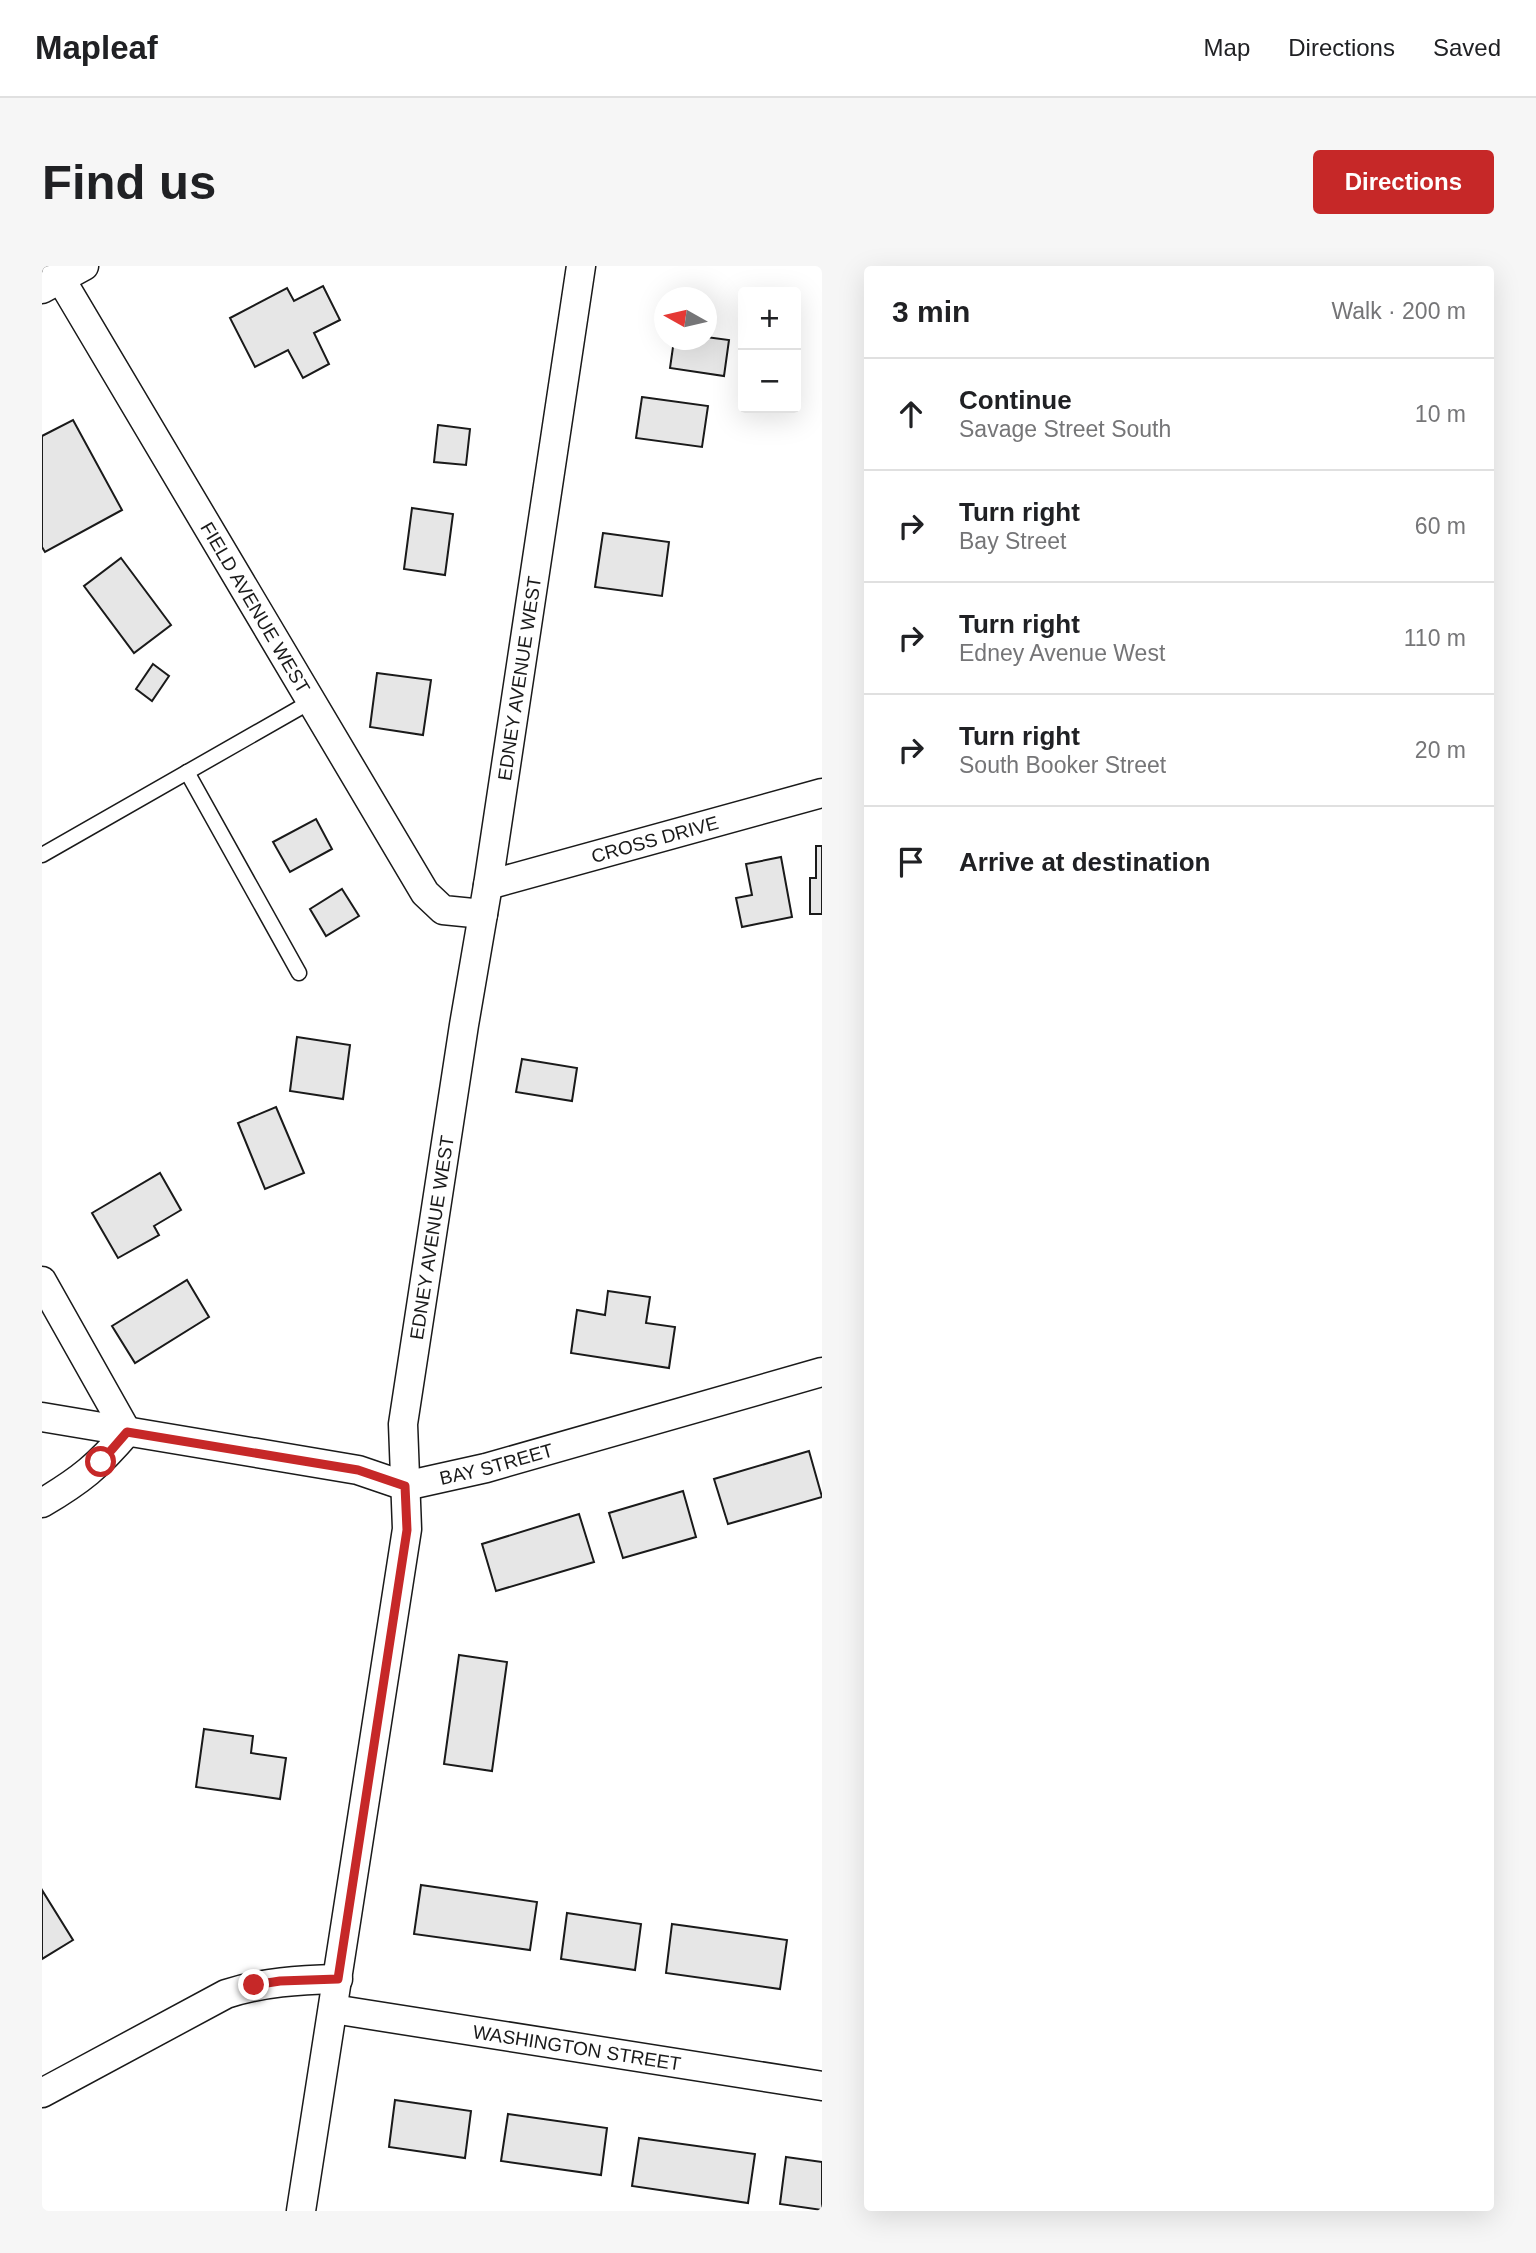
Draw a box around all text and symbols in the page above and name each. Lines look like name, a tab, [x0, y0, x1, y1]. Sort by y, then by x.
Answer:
text: Mapleaf	[35, 29, 158, 66]
text: Map	[1204, 34, 1250, 61]
text: Directions	[1288, 34, 1395, 61]
text: Saved	[1433, 34, 1501, 61]
button: Directions	[1313, 150, 1494, 214]
text: Find us	[42, 155, 216, 209]
north arrow	[654, 287, 717, 350]
map controls	[738, 287, 801, 413]
button: +	[738, 287, 801, 350]
text: 3 min	[892, 295, 970, 328]
text: Walk · 200 m	[1331, 298, 1466, 324]
button: −	[738, 350, 801, 413]
text: Continue	[959, 385, 1072, 415]
icon: ahead	[892, 395, 930, 433]
text: 10 m	[1415, 401, 1466, 427]
text: Savage Street South	[959, 416, 1171, 442]
text: Turn right	[959, 497, 1080, 527]
icon: right	[892, 507, 930, 545]
text: 60 m	[1415, 513, 1466, 539]
street label: FIELD AVENUE WEST	[196, 518, 314, 697]
text: Bay Street	[959, 528, 1066, 554]
street label: EDNEY AVENUE WEST	[494, 574, 545, 782]
text: Turn right	[959, 609, 1080, 639]
icon: right	[892, 619, 930, 657]
text: 110 m	[1404, 625, 1466, 651]
text: Edney Avenue West	[959, 640, 1165, 666]
text: Turn right	[959, 721, 1080, 751]
icon: right	[892, 731, 930, 769]
text: 20 m	[1415, 737, 1466, 763]
text: South Booker Street	[959, 752, 1166, 778]
street label: CROSS DRIVE	[589, 812, 721, 867]
icon: arrive	[892, 843, 930, 881]
text: Arrive at destination	[959, 847, 1210, 877]
street label: EDNEY AVENUE WEST	[406, 1134, 458, 1341]
street label: BAY STREET	[438, 1439, 556, 1489]
route start	[85, 1446, 116, 1477]
route end	[238, 1969, 269, 2000]
street label: WASHINGTON STREET	[471, 2021, 683, 2075]

